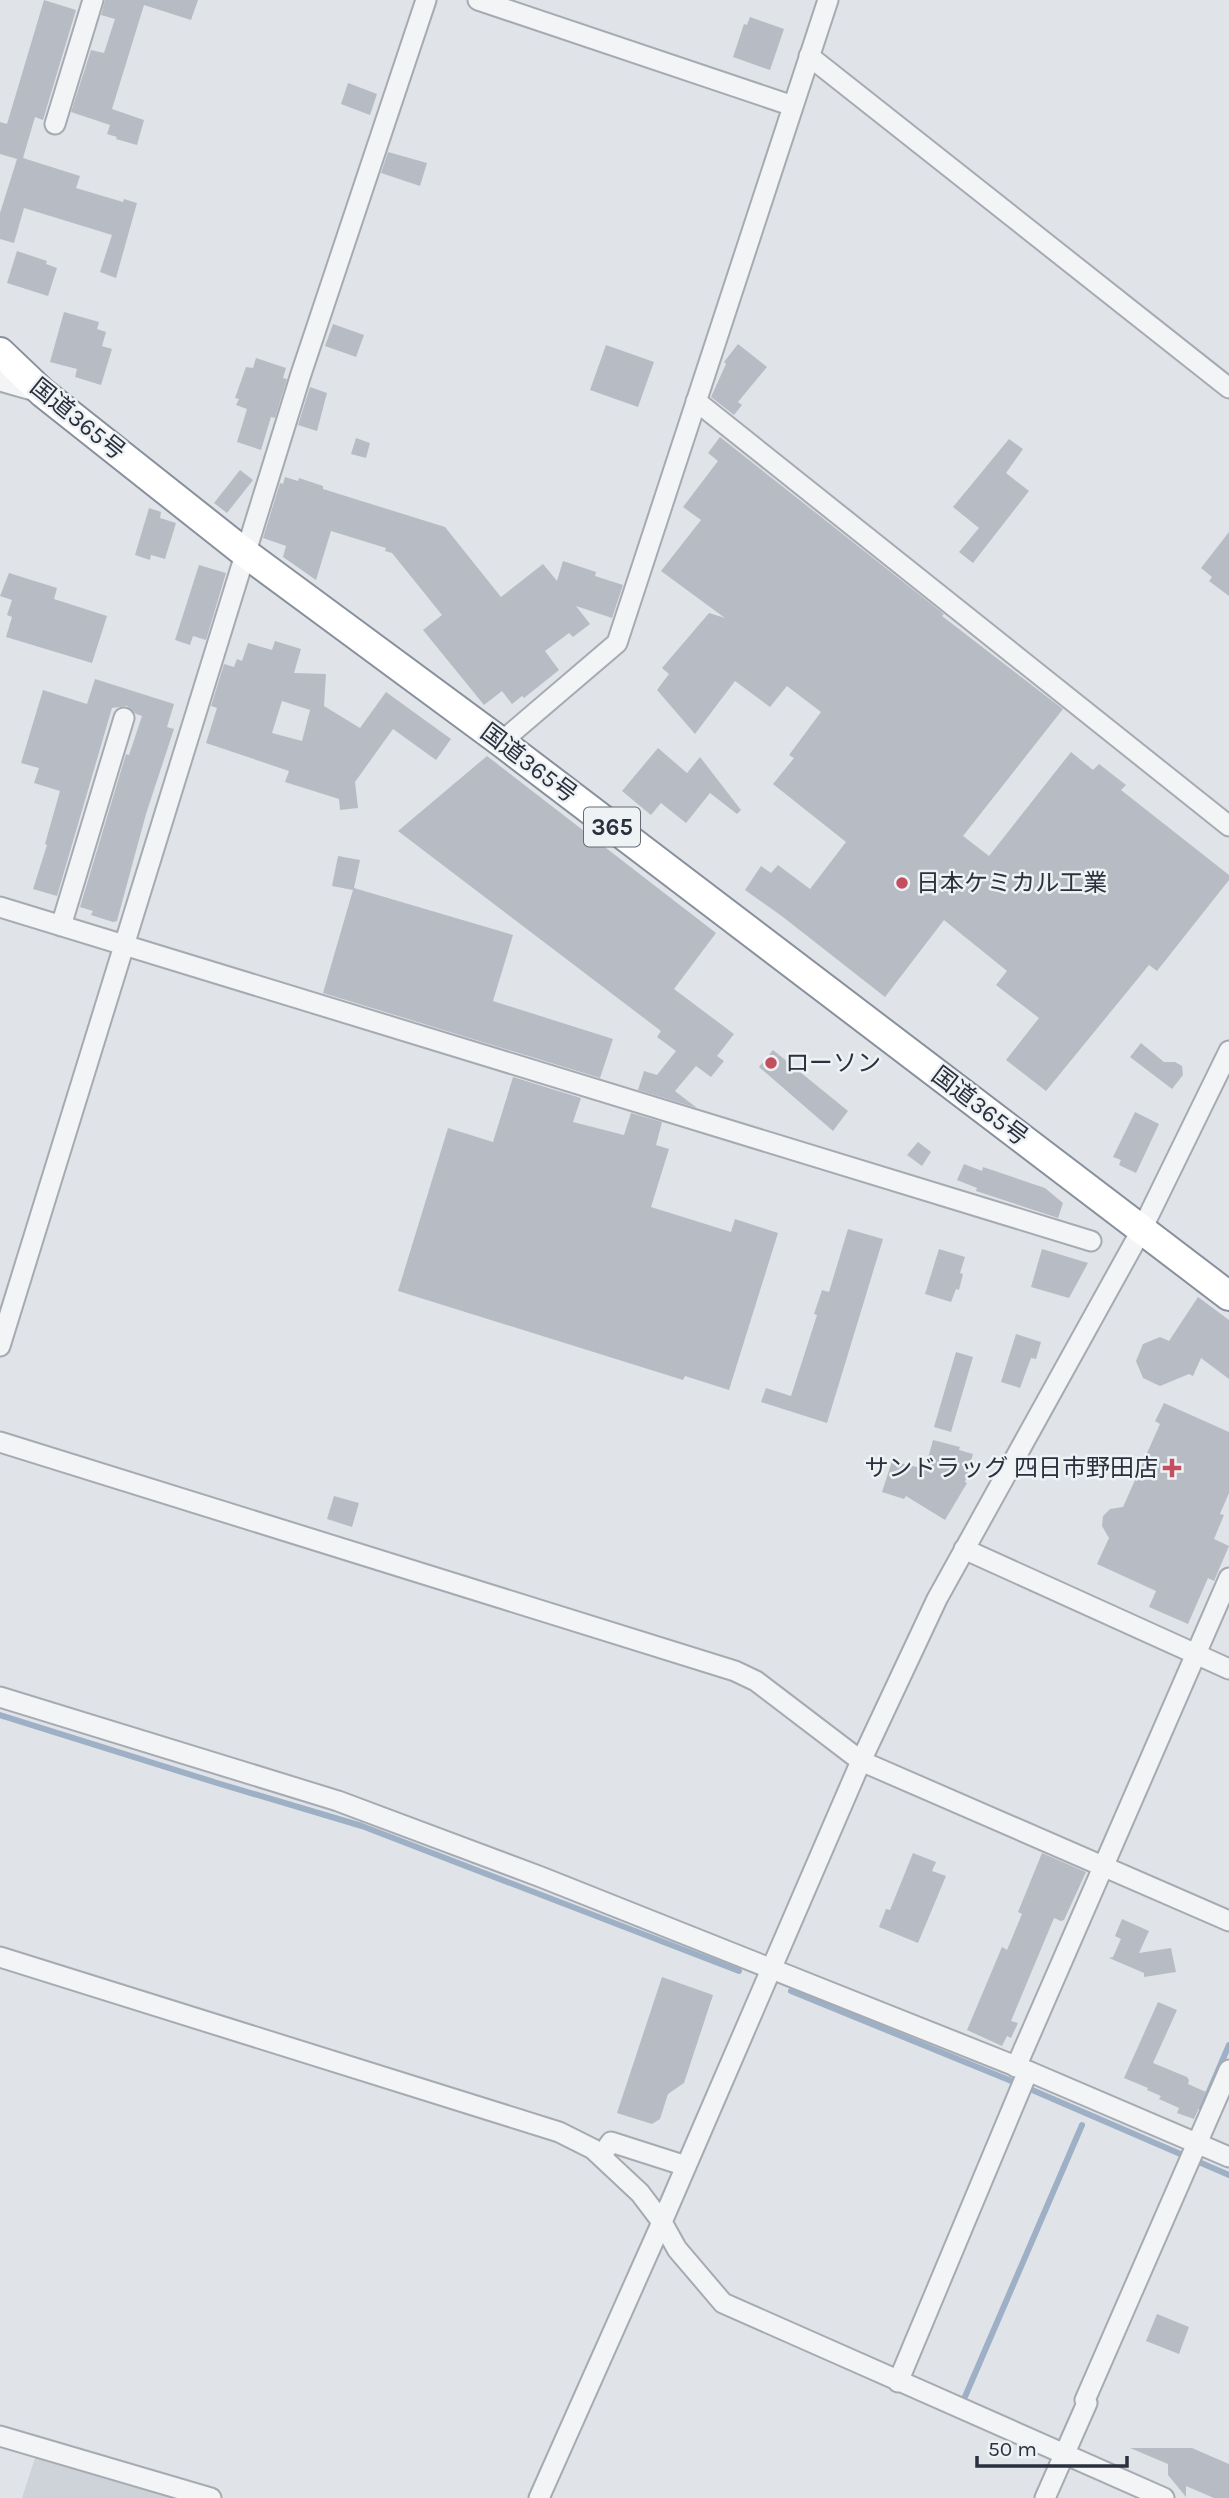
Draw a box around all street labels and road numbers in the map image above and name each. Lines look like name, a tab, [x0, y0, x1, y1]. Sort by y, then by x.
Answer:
street label: 国道365号	[25, 372, 131, 466]
street label: 国道365号	[475, 718, 583, 808]
road number: 365	[584, 807, 640, 846]
street label: 国道365号	[926, 1061, 1034, 1151]

